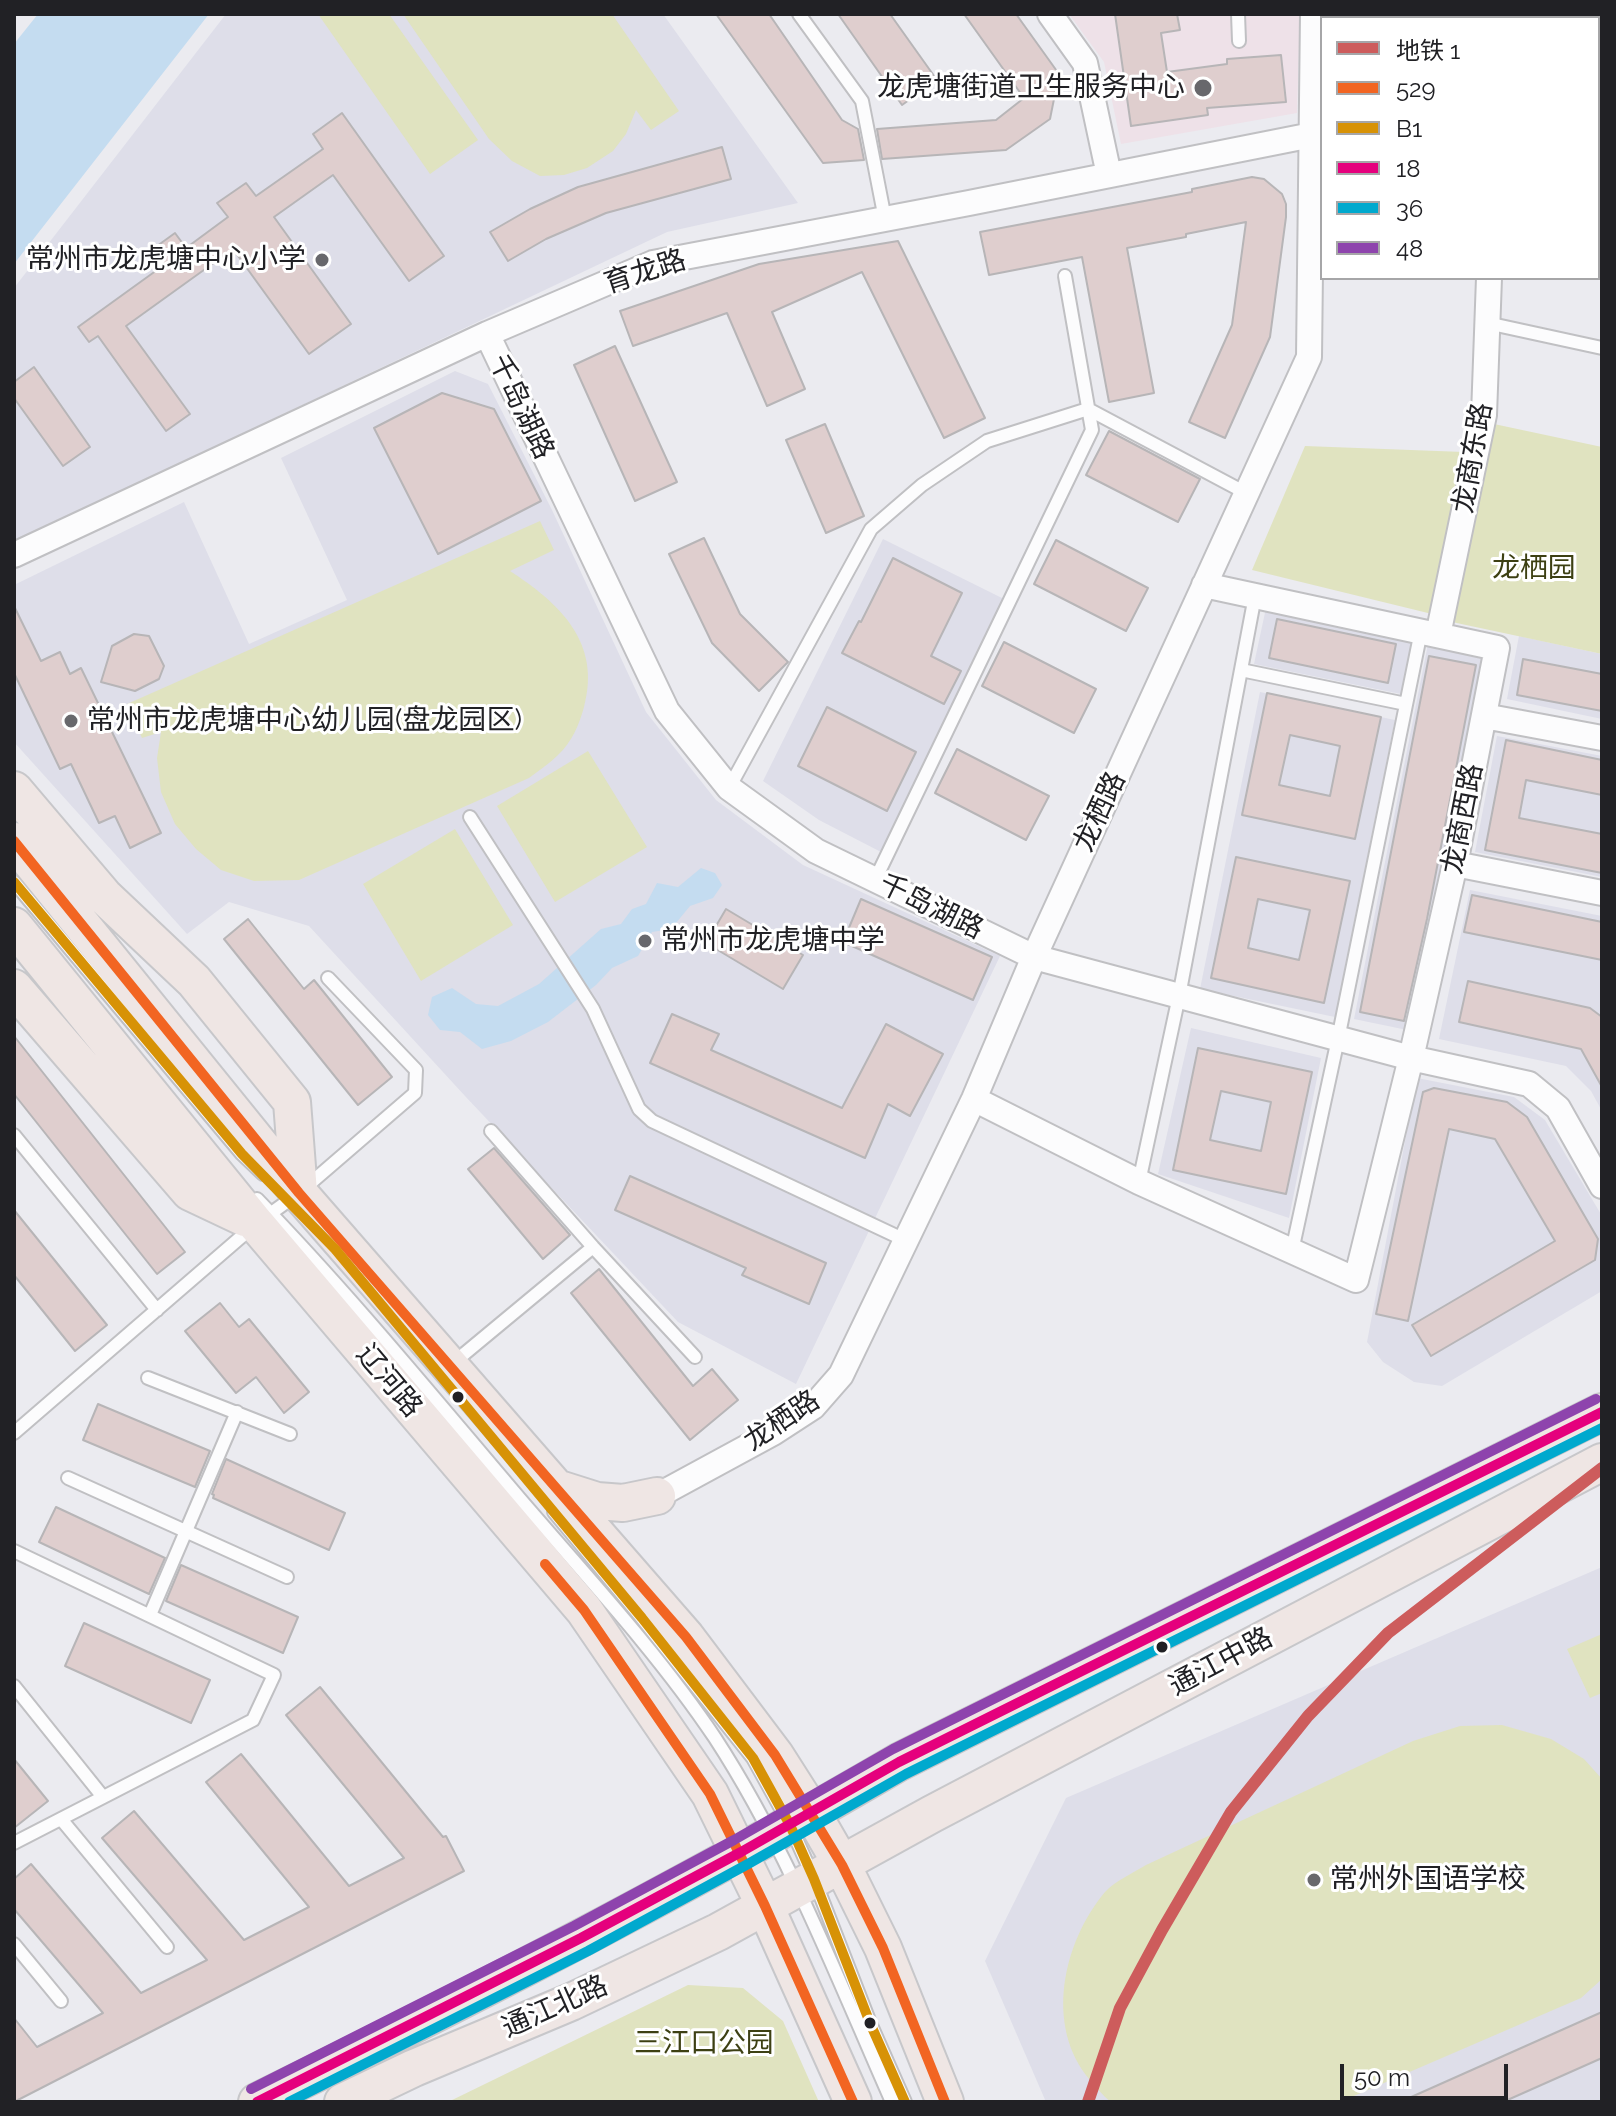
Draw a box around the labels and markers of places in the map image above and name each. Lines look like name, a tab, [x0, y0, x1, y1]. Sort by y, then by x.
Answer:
place label: 龙虎塘街道卫生服务中心	[877, 71, 1185, 105]
marker: 龙虎塘街道卫生服务中心	[1192, 77, 1214, 99]
place label: 常州市龙虎塘中心小学	[26, 243, 306, 277]
marker: 常州市龙虎塘中心小学	[313, 251, 331, 269]
place label: 常州市龙虎塘中心幼儿园(盘龙园区)	[87, 704, 522, 738]
marker: 常州市龙虎塘中心幼儿园(盘龙园区)	[62, 712, 80, 730]
place label: 常州市龙虎塘中学	[661, 924, 885, 958]
marker: 常州市龙虎塘中学	[636, 932, 654, 950]
unlabelled marker	[450, 1389, 466, 1405]
unlabelled marker	[1154, 1639, 1170, 1655]
place label: 常州外国语学校	[1330, 1863, 1526, 1897]
marker: 常州外国语学校	[1305, 1871, 1323, 1889]
unlabelled marker	[862, 2015, 878, 2031]

